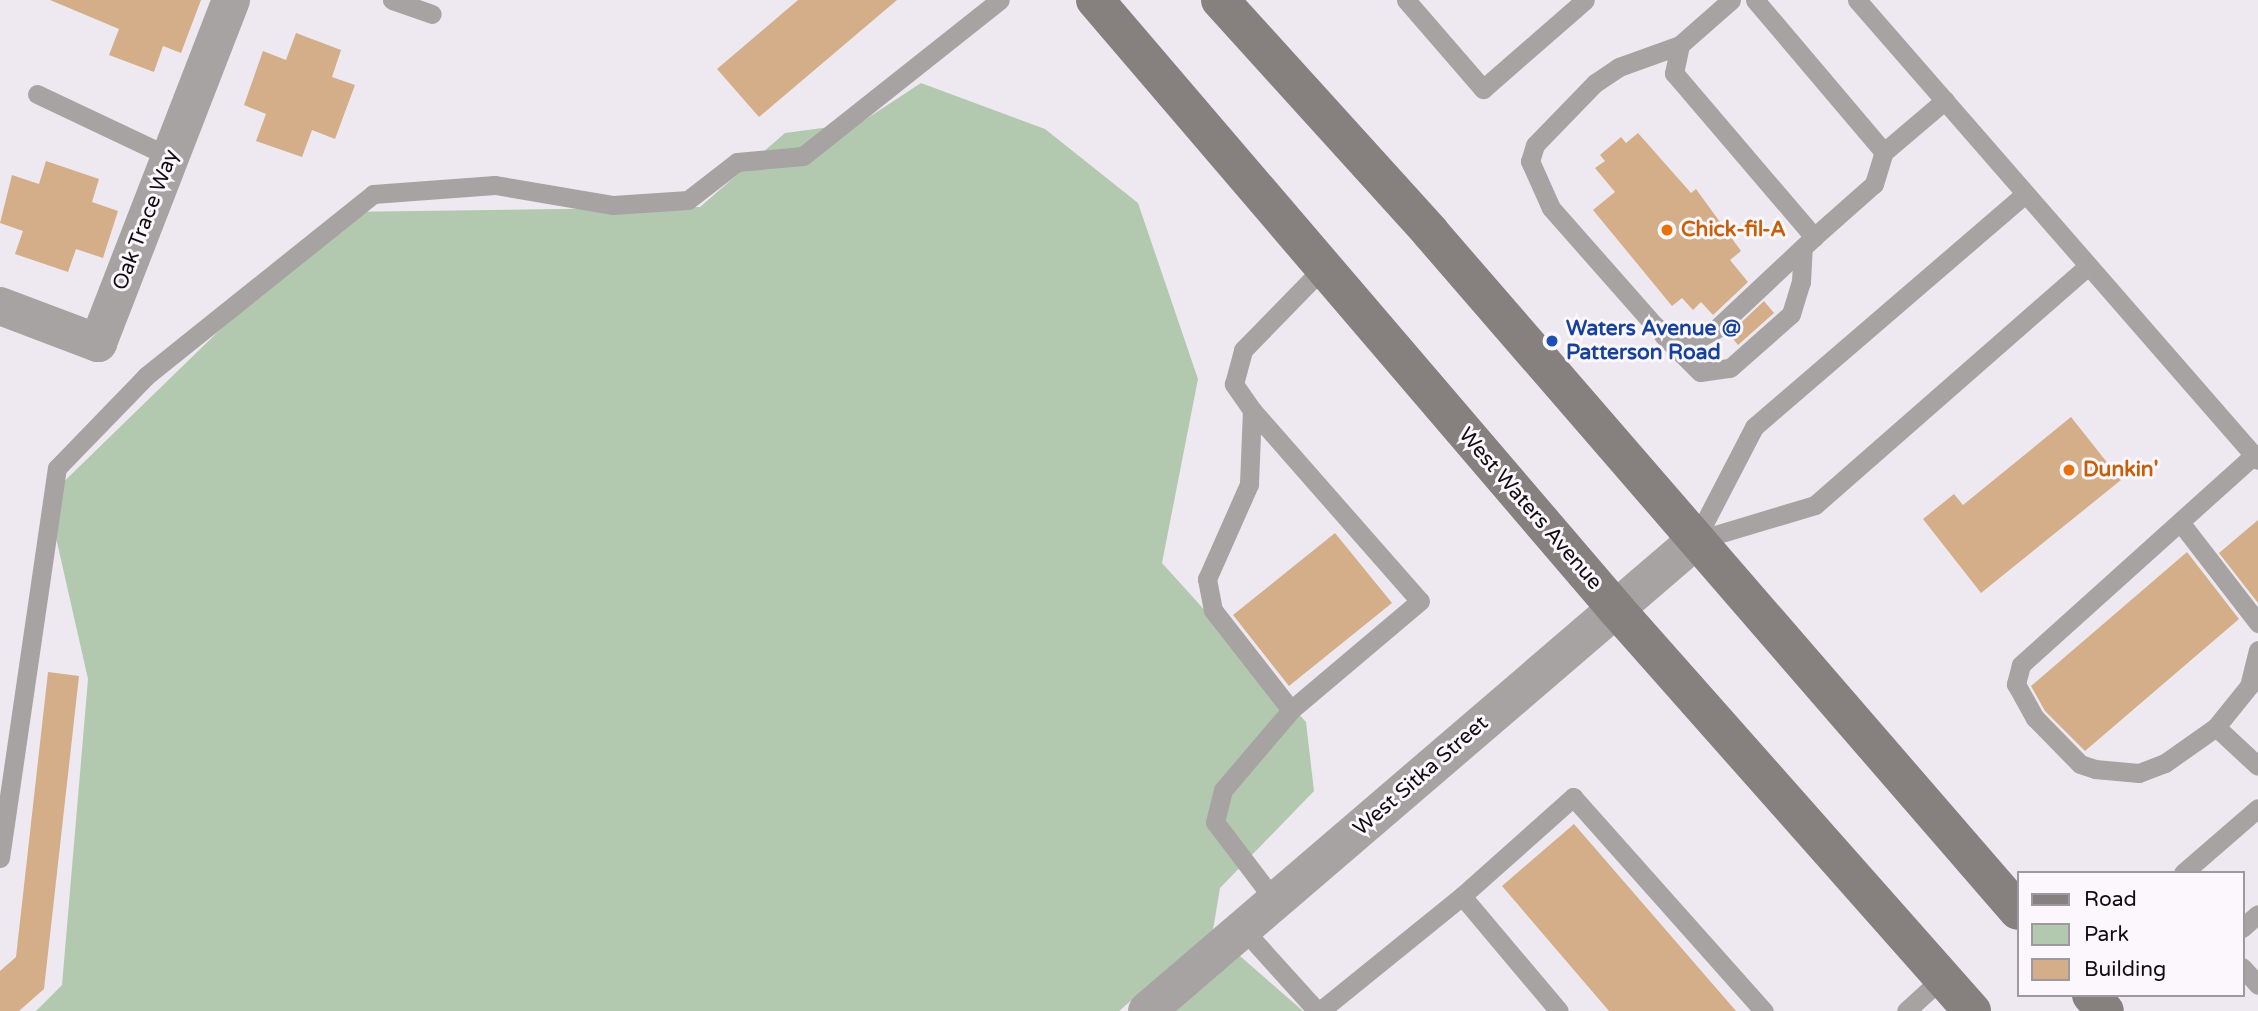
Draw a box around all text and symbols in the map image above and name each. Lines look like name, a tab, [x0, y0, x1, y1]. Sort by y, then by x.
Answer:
street label: Oak Trace Way	[108, 146, 184, 294]
place label: Chick-fil-A	[1681, 217, 1786, 243]
marker: Chick-fil-A	[1659, 222, 1675, 238]
place label: Waters Avenue @ Patterson Road	[1566, 316, 1741, 366]
marker: Waters Avenue @ Patterson Road	[1544, 333, 1560, 349]
street label: West Waters Avenue	[1453, 423, 1607, 595]
place label: Dunkin'	[2083, 457, 2158, 483]
marker: Dunkin'	[2061, 462, 2077, 478]
street label: West Sitka Street	[1349, 711, 1493, 841]
legend	[2016, 871, 2244, 997]
text: Road	[2084, 887, 2137, 912]
text: Park	[2084, 922, 2129, 947]
text: Building	[2084, 957, 2166, 982]

